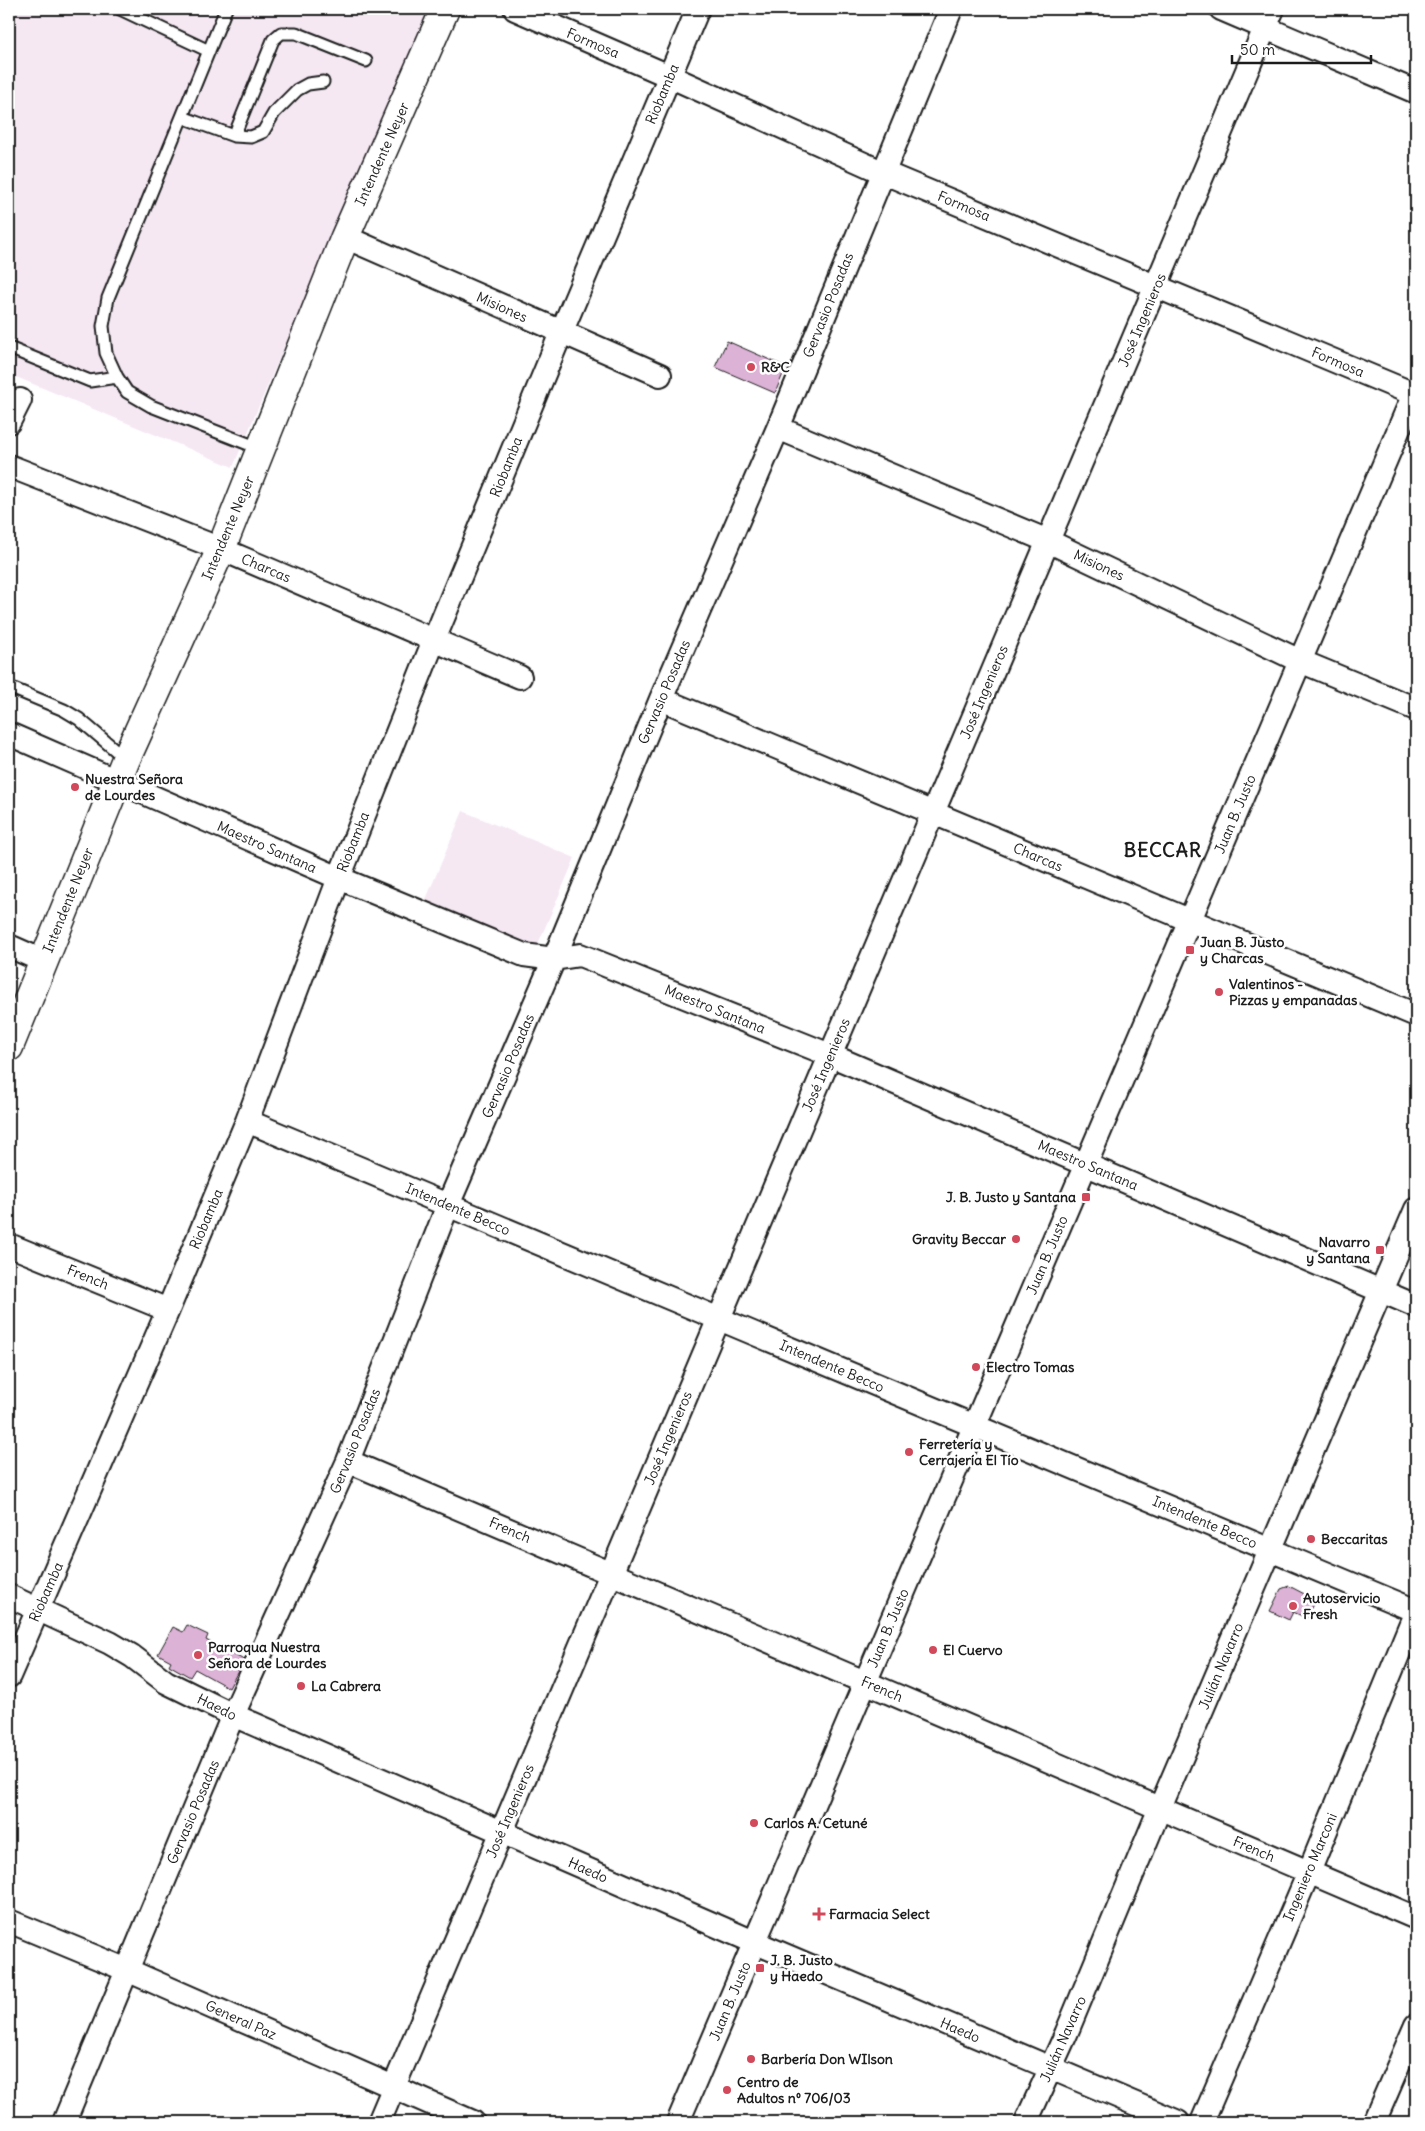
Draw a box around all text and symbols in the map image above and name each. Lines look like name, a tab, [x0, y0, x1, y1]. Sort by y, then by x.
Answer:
street label: Formosa	[564, 24, 622, 62]
scale bar	[1232, 32, 1371, 64]
text: 50 m	[1240, 40, 1275, 59]
street label: Riobamba	[641, 61, 683, 127]
street label: Intendente Neyer	[351, 99, 413, 209]
street label: Formosa	[935, 187, 993, 225]
street label: Gervasio Posadas	[799, 250, 857, 360]
street label: José Ingenieros	[1114, 270, 1170, 370]
street label: Misiones	[474, 288, 530, 326]
street label: Formosa	[1309, 343, 1367, 381]
place label: R&C	[761, 358, 790, 376]
marker: R&C	[745, 361, 757, 373]
street label: Riobamba	[486, 434, 526, 500]
street label: Intendente Neyer	[198, 473, 258, 583]
street label: Misiones	[1071, 545, 1127, 585]
street label: Charcas	[238, 550, 294, 586]
street label: Gervasio Posadas	[634, 637, 694, 747]
street label: José Ingenieros	[956, 642, 1012, 742]
place label: Nuestra Señora de Lourdes	[85, 770, 183, 804]
street label: Juan B. Justo	[1210, 772, 1260, 856]
marker: Nuestra Señora de Lourdes	[69, 781, 81, 793]
street label: Riobamba	[333, 809, 373, 875]
street label: Maestro Santana	[214, 817, 320, 877]
district label: BECCAR	[1124, 838, 1202, 862]
street label: Charcas	[1010, 839, 1066, 875]
street label: Intendente Neyer	[39, 845, 97, 955]
place label: Juan B. Justo y Charcas	[1200, 933, 1284, 967]
marker: Juan B. Justo y Charcas	[1184, 944, 1196, 956]
place label: Valentinos - Pizzas y empanadas	[1229, 975, 1358, 1009]
street label: Maestro Santana	[662, 981, 768, 1037]
marker: Valentinos - Pizzas y empanadas	[1213, 986, 1225, 998]
street label: Gervasio Posadas	[478, 1011, 538, 1121]
street label: José Ingenieros	[798, 1015, 854, 1115]
street label: Maestro Santana	[1035, 1136, 1141, 1194]
street label: Intendente Becco	[403, 1179, 513, 1239]
street label: Riobamba	[185, 1186, 227, 1252]
place label: J. B. Justo y Santana	[946, 1188, 1076, 1206]
marker: J. B. Justo y Santana	[1080, 1191, 1092, 1203]
street label: Juan B. Justo	[1022, 1213, 1072, 1297]
place label: Gravity Beccar	[912, 1230, 1006, 1248]
marker: Gravity Beccar	[1010, 1233, 1022, 1245]
place label: Navarro y Santana	[1306, 1233, 1370, 1267]
marker: Navarro y Santana	[1374, 1244, 1386, 1256]
street label: French	[64, 1261, 112, 1293]
street label: Intendente Becco	[777, 1336, 887, 1396]
place label: Electro Tomas	[986, 1358, 1075, 1376]
marker: Electro Tomas	[970, 1361, 982, 1373]
street label: Gervasio Posadas	[326, 1386, 384, 1496]
street label: José Ingenieros	[640, 1388, 696, 1488]
place label: Ferretería y Cerrajería El Tío	[919, 1435, 1019, 1469]
marker: Ferretería y Cerrajería El Tío	[903, 1446, 915, 1458]
street label: Intendente Becco	[1150, 1492, 1260, 1552]
street label: French	[486, 1513, 534, 1547]
place label: Beccaritas	[1321, 1530, 1388, 1548]
marker: Beccaritas	[1305, 1533, 1317, 1545]
street label: Riobamba	[25, 1559, 67, 1625]
street label: Juan B. Justo	[863, 1586, 913, 1670]
place label: Autoservicio Fresh	[1303, 1589, 1381, 1623]
marker: Autoservicio Fresh	[1287, 1600, 1299, 1612]
street label: Julián Navarro	[1195, 1620, 1247, 1712]
place label: Parroqua Nuestra Señora de Lourdes	[208, 1638, 327, 1672]
place label: El Cuervo	[943, 1641, 1003, 1659]
marker: El Cuervo	[927, 1644, 939, 1656]
marker: Parroqua Nuestra Señora de Lourdes	[192, 1649, 204, 1661]
street label: French	[858, 1672, 906, 1706]
place label: La Cabrera	[311, 1677, 381, 1695]
marker: La Cabrera	[295, 1680, 307, 1692]
street label: Haedo	[194, 1690, 240, 1724]
street label: Gervasio Posadas	[163, 1757, 223, 1867]
street label: José Ingenieros	[482, 1761, 538, 1861]
street label: Ingeniero Marconi	[1279, 1810, 1341, 1924]
place label: Carlos A. Cetuné	[764, 1814, 868, 1832]
marker: Carlos A. Cetuné	[748, 1817, 760, 1829]
street label: French	[1230, 1832, 1278, 1866]
street label: Haedo	[565, 1853, 611, 1887]
place label: Farmacia Select	[829, 1905, 930, 1923]
marker: Farmacia Select	[813, 1908, 825, 1920]
place label: J. B. Justo y Haedo	[770, 1951, 833, 1985]
street label: Juan B. Justo	[705, 1959, 755, 2043]
marker: J. B. Justo y Haedo	[754, 1962, 766, 1974]
street label: Julián Navarro	[1036, 1993, 1090, 2085]
street label: General Paz	[203, 1996, 280, 2044]
street label: Haedo	[937, 2014, 983, 2046]
place label: Barbería Don WIlson	[761, 2050, 893, 2068]
marker: Barbería Don WIlson	[745, 2053, 757, 2065]
place label: Centro de Adultos nº 706/03	[737, 2073, 851, 2107]
marker: Centro de Adultos nº 706/03	[721, 2084, 733, 2096]

